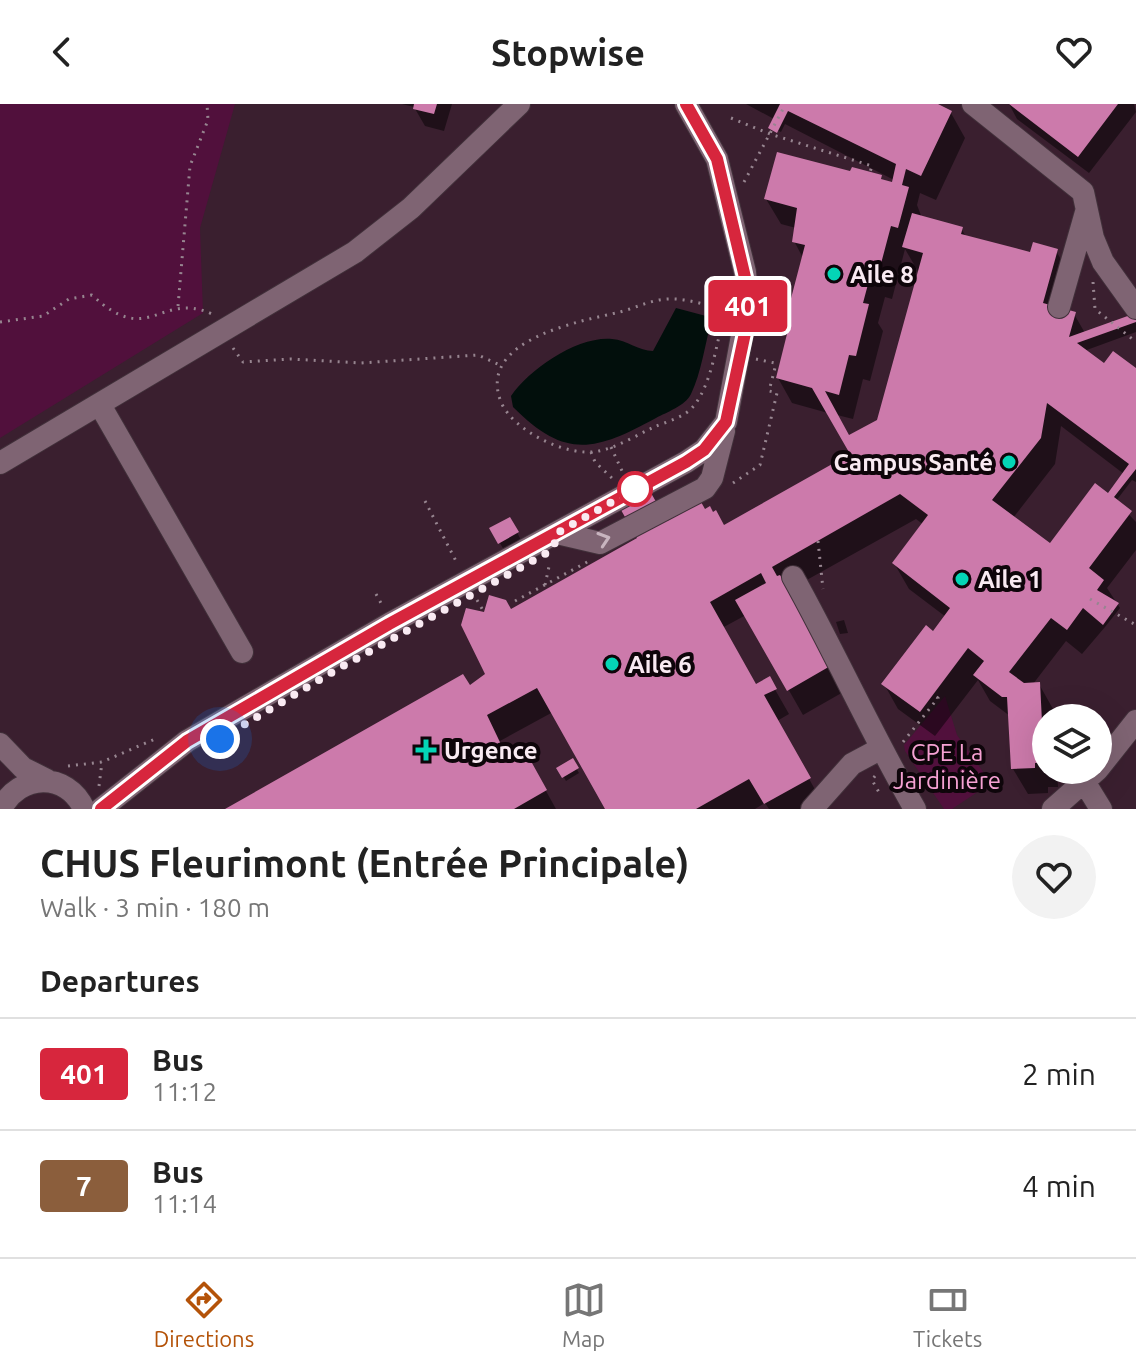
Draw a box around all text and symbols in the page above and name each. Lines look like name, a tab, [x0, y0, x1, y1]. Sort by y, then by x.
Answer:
icon: back	[40, 30, 84, 74]
icon: heart	[1052, 30, 1096, 74]
text: Stopwise	[491, 32, 645, 73]
place label: Aile 8	[850, 261, 914, 288]
marker: Aile 8	[825, 265, 843, 283]
line badge: 401	[702, 280, 794, 332]
text: 401	[724, 290, 772, 321]
place label: Campus Santé	[834, 449, 993, 476]
marker: Campus Santé	[1000, 453, 1018, 471]
unlabelled marker	[618, 472, 652, 506]
one-way arrow	[597, 532, 610, 548]
place label: Aile 1	[978, 566, 1042, 593]
marker: Aile 1	[953, 570, 971, 588]
place label: Aile 6	[628, 651, 692, 678]
marker: Aile 6	[603, 655, 621, 673]
map controls	[1032, 704, 1112, 784]
button: layers	[1032, 704, 1112, 784]
your location	[200, 719, 240, 759]
place label: Urgence	[444, 737, 538, 764]
marker: Urgence	[415, 739, 437, 761]
park label: CPE La Jardinière	[893, 739, 1001, 794]
button: heart	[1012, 835, 1096, 919]
text: CHUS Fleurimont (Entrée Principale)	[40, 842, 689, 884]
text: Walk · 3 min · 180 m	[40, 893, 270, 922]
text: Departures	[40, 964, 200, 998]
text: Bus	[152, 1043, 204, 1077]
text: 2 min	[1022, 1057, 1096, 1091]
text: 401	[60, 1058, 108, 1089]
text: 11:12	[152, 1077, 217, 1106]
text: Bus	[152, 1155, 204, 1189]
text: 4 min	[1022, 1169, 1096, 1203]
text: 7	[76, 1170, 92, 1201]
text: 11:14	[152, 1189, 217, 1218]
tab: Directions	[154, 1278, 254, 1351]
tab: Map	[562, 1278, 606, 1351]
tab: Tickets	[913, 1278, 982, 1351]

